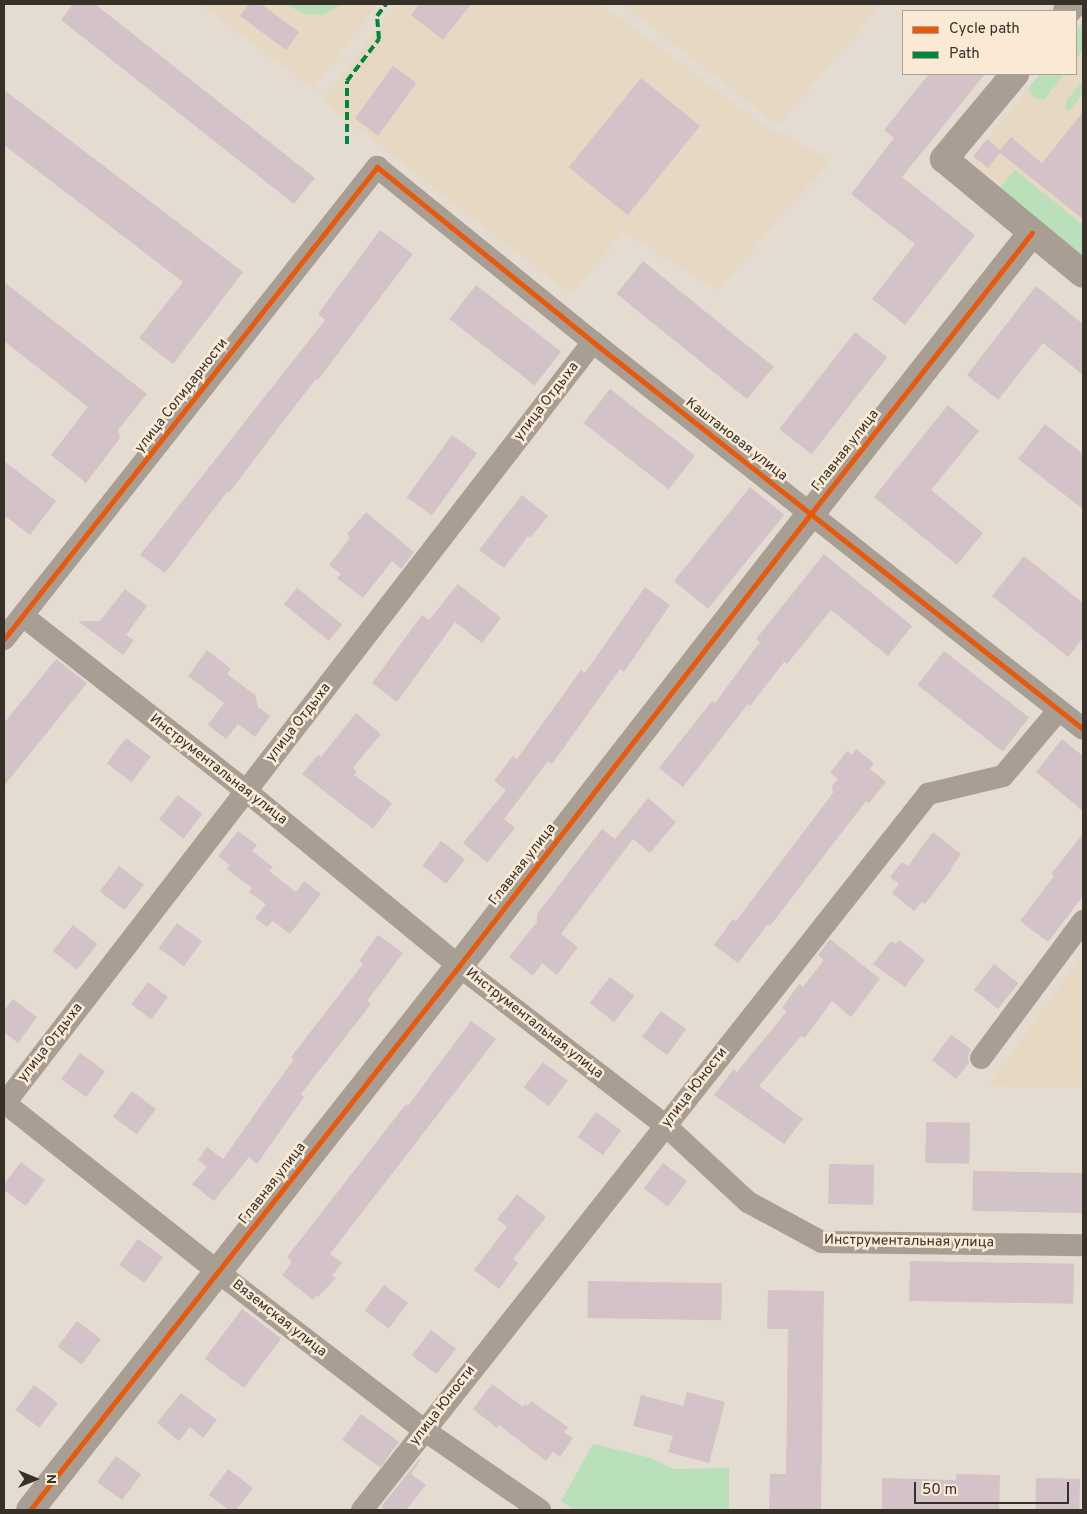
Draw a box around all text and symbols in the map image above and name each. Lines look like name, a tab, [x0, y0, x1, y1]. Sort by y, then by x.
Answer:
legend	[902, 10, 1077, 75]
text: Cycle path	[949, 20, 1020, 39]
text: Path	[949, 45, 980, 64]
street label: улица Солидарности	[132, 335, 232, 457]
street label: улица Отдыха	[511, 359, 583, 445]
street label: Каштановая улица	[682, 395, 790, 485]
street label: Главная улица	[809, 407, 883, 495]
street label: улица Отдыха	[263, 680, 335, 766]
street label: Инструментальная улица	[146, 711, 290, 829]
street label: Главная улица	[486, 821, 560, 909]
street label: Инструментальная улица	[462, 965, 606, 1083]
street label: улица Отдыха	[15, 1000, 87, 1086]
street label: улица Юности	[659, 1045, 731, 1131]
street label: Главная улица	[236, 1140, 310, 1228]
street label: Инструментальная улица	[824, 1232, 994, 1252]
street label: Вяземская улица	[228, 1277, 330, 1361]
street label: улица Юности	[407, 1363, 479, 1449]
north arrow	[10, 1454, 60, 1504]
scale bar	[917, 1472, 1072, 1504]
text: N	[42, 1474, 59, 1484]
text: 50 m	[922, 1481, 957, 1500]

